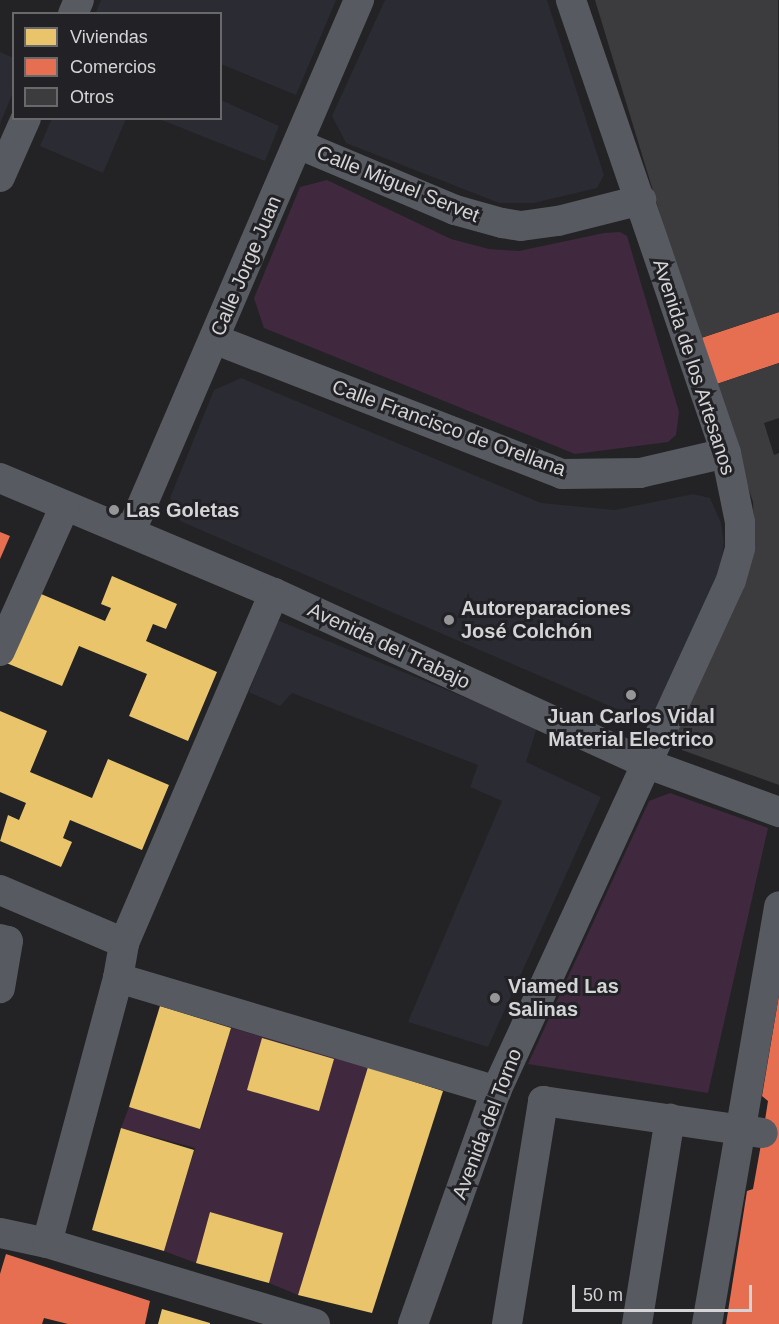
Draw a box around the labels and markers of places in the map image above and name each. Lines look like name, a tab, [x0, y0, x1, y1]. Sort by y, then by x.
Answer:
place label: Las Goletas	[126, 498, 239, 522]
marker: Las Goletas	[107, 503, 121, 517]
place label: Autoreparaciones José Colchón	[461, 596, 631, 643]
marker: Autoreparaciones José Colchón	[442, 613, 456, 627]
marker: Juan Carlos Vidal Material Electrico	[624, 688, 638, 702]
place label: Juan Carlos Vidal Material Electrico	[547, 704, 715, 751]
place label: Viamed Las Salinas	[508, 975, 619, 1022]
marker: Viamed Las Salinas	[486, 989, 504, 1007]

